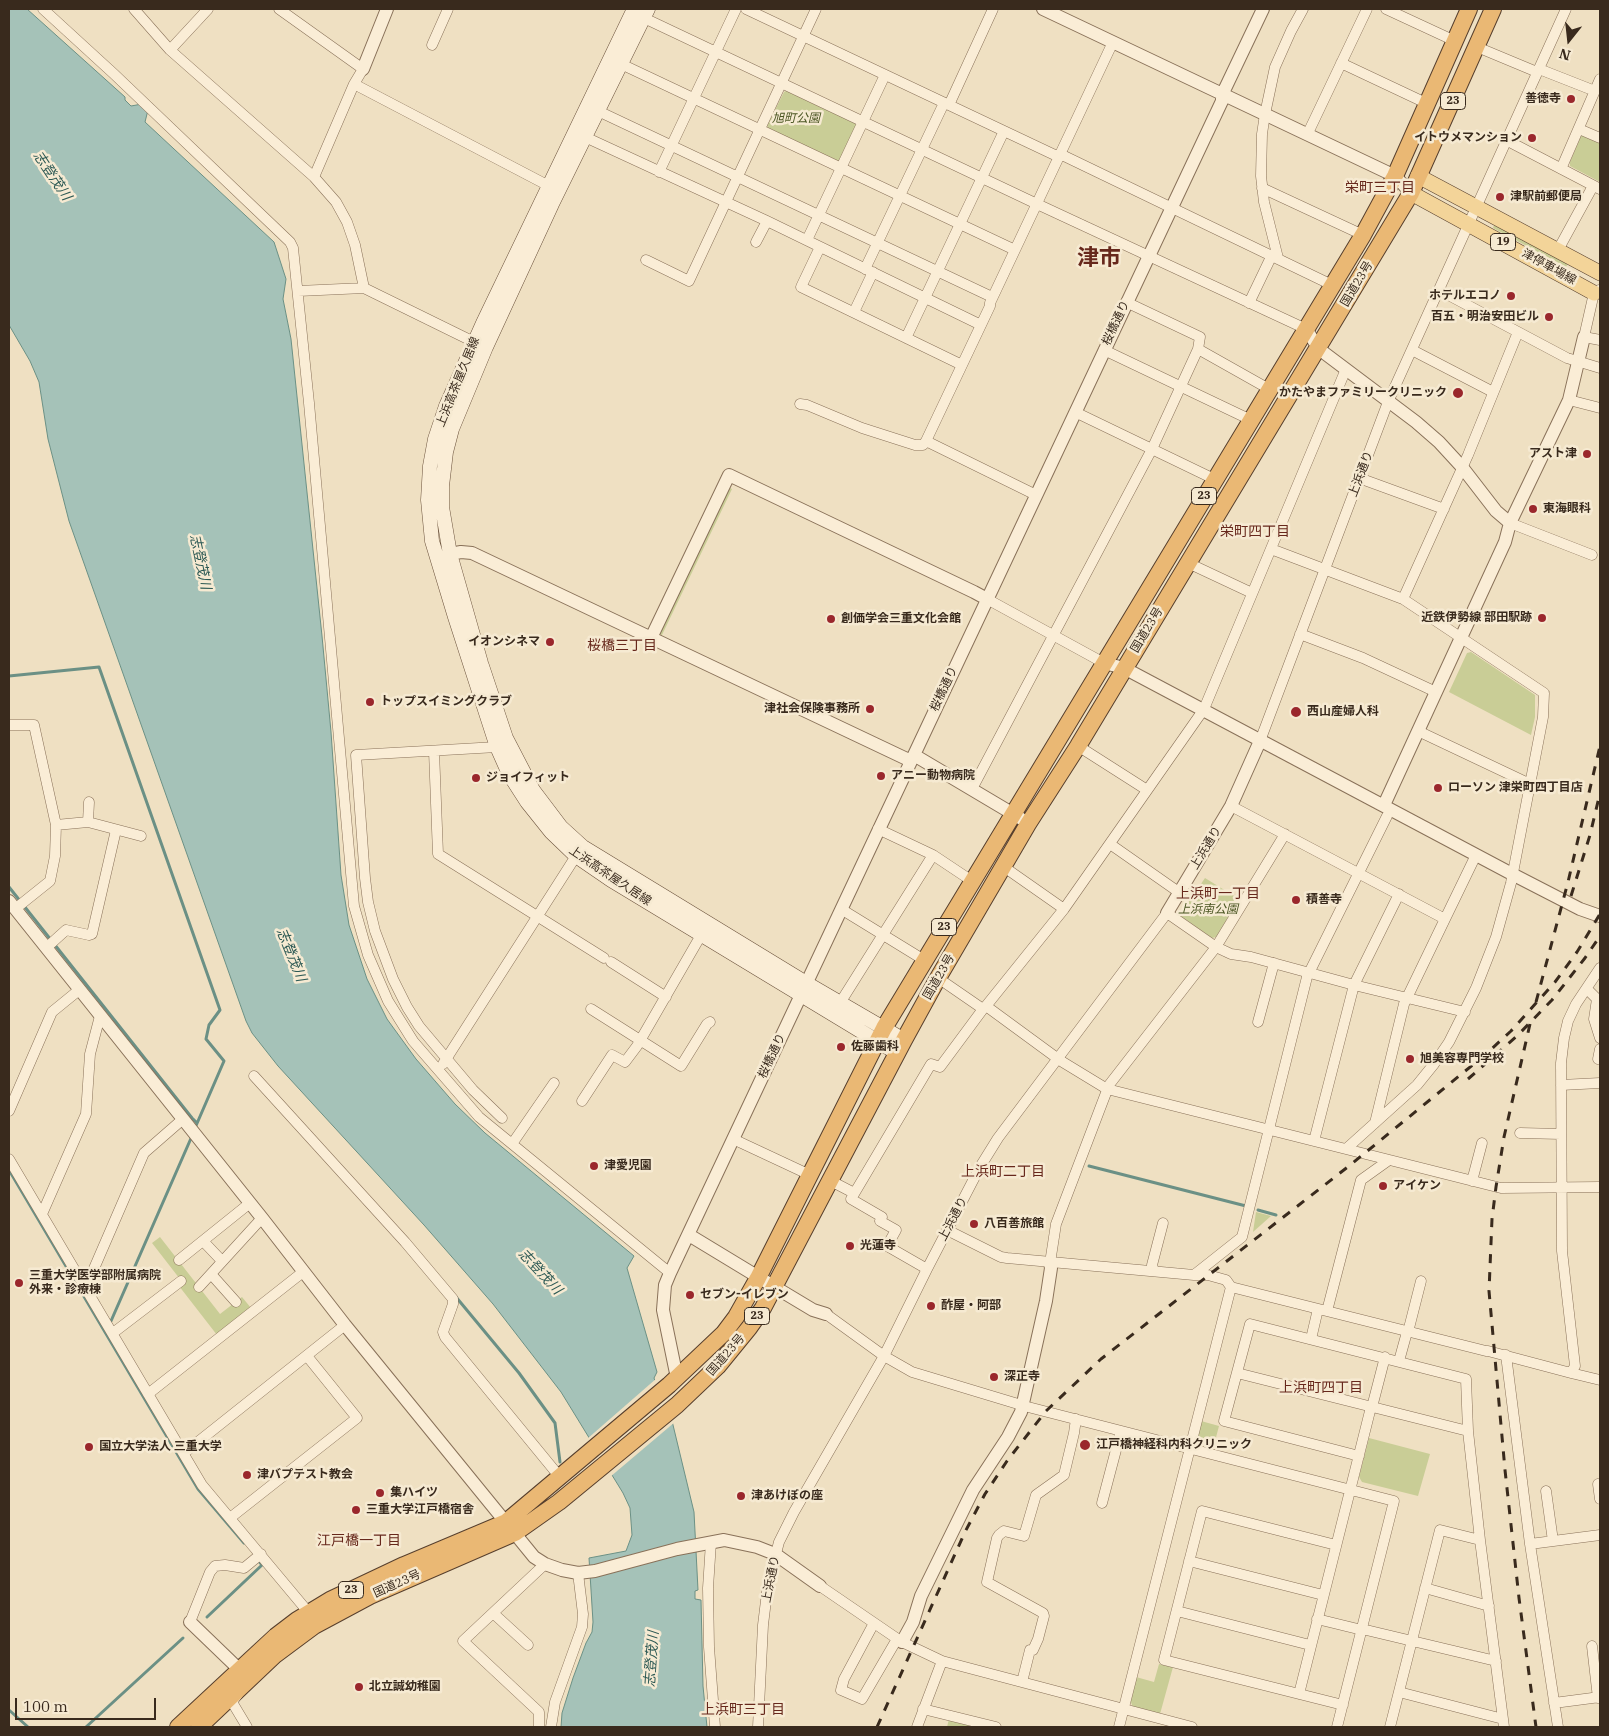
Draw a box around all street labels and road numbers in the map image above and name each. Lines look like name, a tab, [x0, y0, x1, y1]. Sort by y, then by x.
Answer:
road number: 23	[1440, 92, 1466, 110]
road number: 19	[1490, 233, 1516, 250]
street label: 津停車場線	[1519, 246, 1579, 288]
street label: 国道23号	[1338, 259, 1376, 309]
street label: 桜橋通り	[1099, 298, 1133, 348]
street label: 上浜高茶屋久居線	[433, 335, 483, 429]
street label: 上浜通り	[1346, 449, 1376, 499]
road number: 23	[1192, 488, 1216, 504]
street label: 国道23号	[1128, 605, 1166, 655]
street label: 桜橋通り	[927, 664, 961, 714]
street label: 上浜通り	[1187, 824, 1225, 872]
street label: 上浜高茶屋久居線	[566, 843, 654, 909]
road number: 23	[932, 919, 956, 936]
street label: 国道23号	[920, 952, 958, 1002]
street label: 桜橋通り	[755, 1031, 789, 1081]
street label: 上浜通り	[935, 1194, 971, 1244]
road number: 23	[744, 1308, 770, 1324]
street label: 国道23号	[704, 1331, 748, 1379]
street label: 上浜通り	[759, 1554, 783, 1604]
street label: 国道23号	[371, 1567, 423, 1601]
road number: 23	[338, 1582, 364, 1598]

